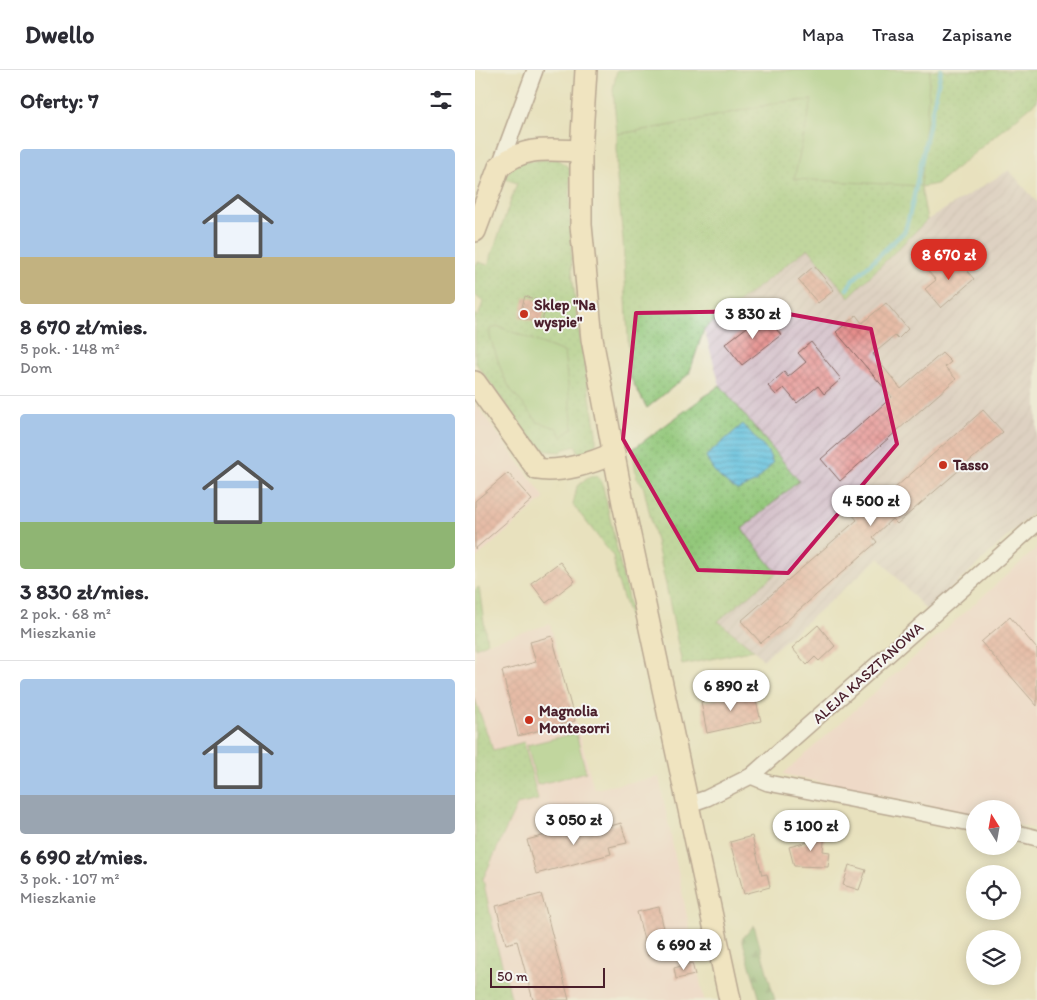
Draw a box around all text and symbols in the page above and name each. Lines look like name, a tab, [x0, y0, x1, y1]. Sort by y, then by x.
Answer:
text: Dwello	[25, 20, 94, 49]
text: Mapa	[802, 24, 844, 46]
text: Trasa	[872, 24, 914, 46]
text: Zapisane	[942, 24, 1012, 46]
icon: filters	[427, 86, 455, 114]
text: Oferty: 7	[20, 88, 99, 113]
icon: home	[193, 181, 283, 271]
pin: 8 670 zł	[897, 238, 1001, 281]
text: 8 670 zł	[922, 245, 976, 264]
place label: Sklep "Na wyspie"	[534, 296, 596, 332]
pin: 3 830 zł	[701, 298, 805, 340]
text: 3 830 zł	[725, 304, 781, 323]
marker: Sklep "Na wyspie"	[518, 308, 530, 320]
text: 8 670 zł/mies.	[20, 314, 148, 339]
text: 5 pok. · 148 m²	[20, 339, 120, 358]
text: Dom	[20, 358, 52, 377]
icon: home	[193, 447, 283, 537]
place label: Tasso	[952, 456, 989, 474]
marker: Tasso	[937, 459, 949, 471]
pin: 4 500 zł	[819, 484, 923, 527]
text: 4 500 zł	[843, 491, 899, 510]
text: 3 830 zł/mies.	[20, 579, 149, 604]
text: 2 pok. · 68 m²	[20, 604, 111, 623]
street label: ALEJA KASZTANOWA	[809, 618, 927, 728]
text: Mieszkanie	[20, 623, 96, 642]
pin: 6 890 zł	[679, 670, 783, 712]
text: 6 890 zł	[704, 676, 758, 695]
place label: Magnolia Montesorri	[539, 702, 610, 737]
icon: home	[193, 712, 283, 802]
marker: Magnolia Montesorri	[523, 714, 535, 726]
north arrow	[966, 800, 1021, 855]
map controls	[966, 800, 1021, 985]
pin: 3 050 zł	[522, 804, 626, 846]
text: 3 050 zł	[546, 810, 602, 829]
pin: 5 100 zł	[759, 810, 863, 852]
text: 5 100 zł	[784, 816, 838, 835]
text: 6 690 zł/mies.	[20, 844, 148, 869]
button: locate	[966, 865, 1021, 920]
text: 3 pok. · 107 m²	[20, 869, 119, 888]
text: Mieszkanie	[20, 888, 96, 907]
pin: 6 690 zł	[632, 928, 736, 971]
button: layers	[966, 930, 1021, 985]
text: 6 690 zł	[657, 935, 711, 954]
scale bar	[490, 965, 605, 988]
text: 50 m	[497, 968, 528, 985]

